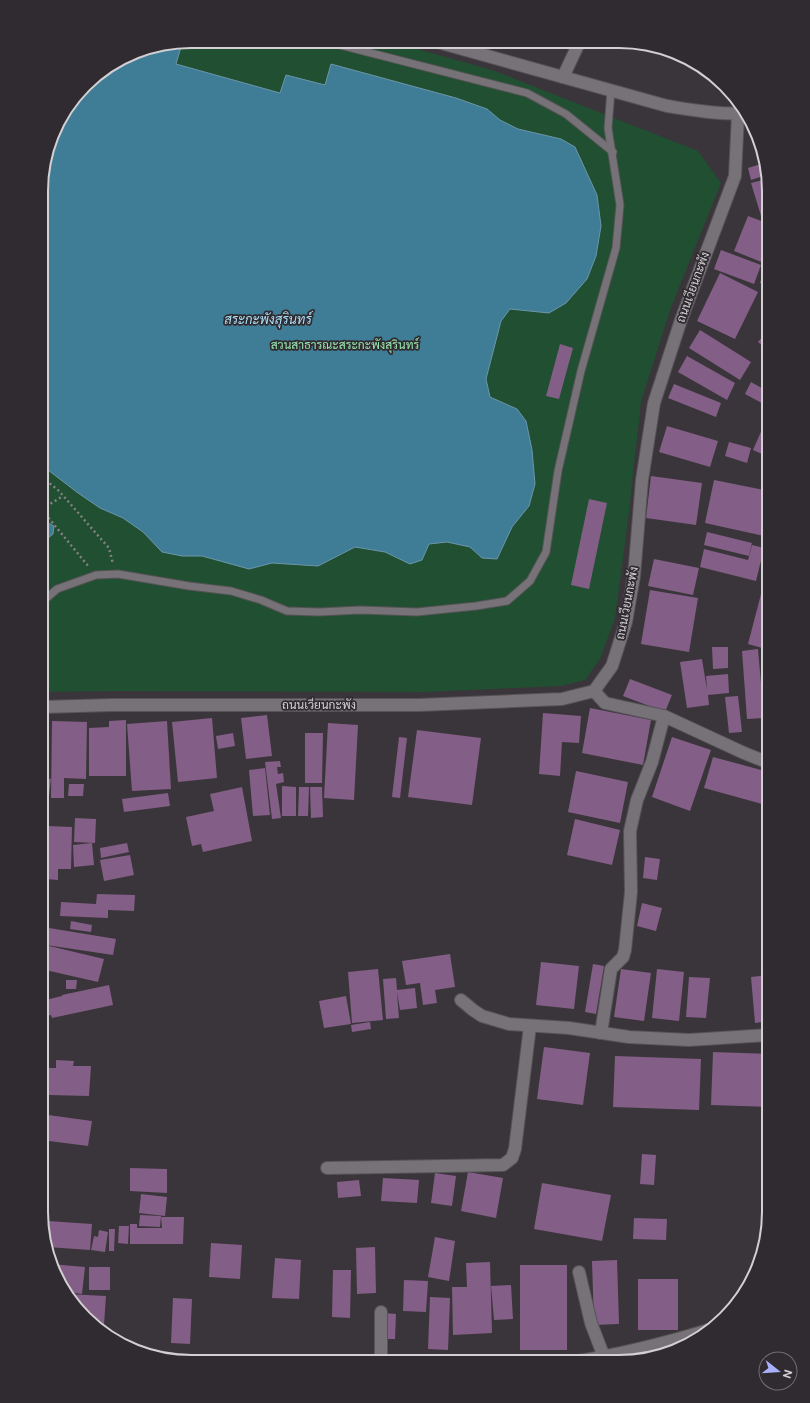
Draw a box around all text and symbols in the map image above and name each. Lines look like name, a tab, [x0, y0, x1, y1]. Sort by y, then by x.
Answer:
street label: ถนนเวียนกะพัง	[673, 249, 712, 324]
water label: สระกะพังสุรินทร์	[224, 310, 314, 329]
park label: สวนสาธารณะสระกะพังสุรินทร์	[271, 337, 420, 354]
street label: ถนนเวียนกะพัง	[612, 565, 641, 641]
street label: ถนนเวียนกะพัง	[282, 697, 356, 712]
north arrow	[758, 1351, 798, 1391]
text: N	[781, 1368, 795, 1380]

